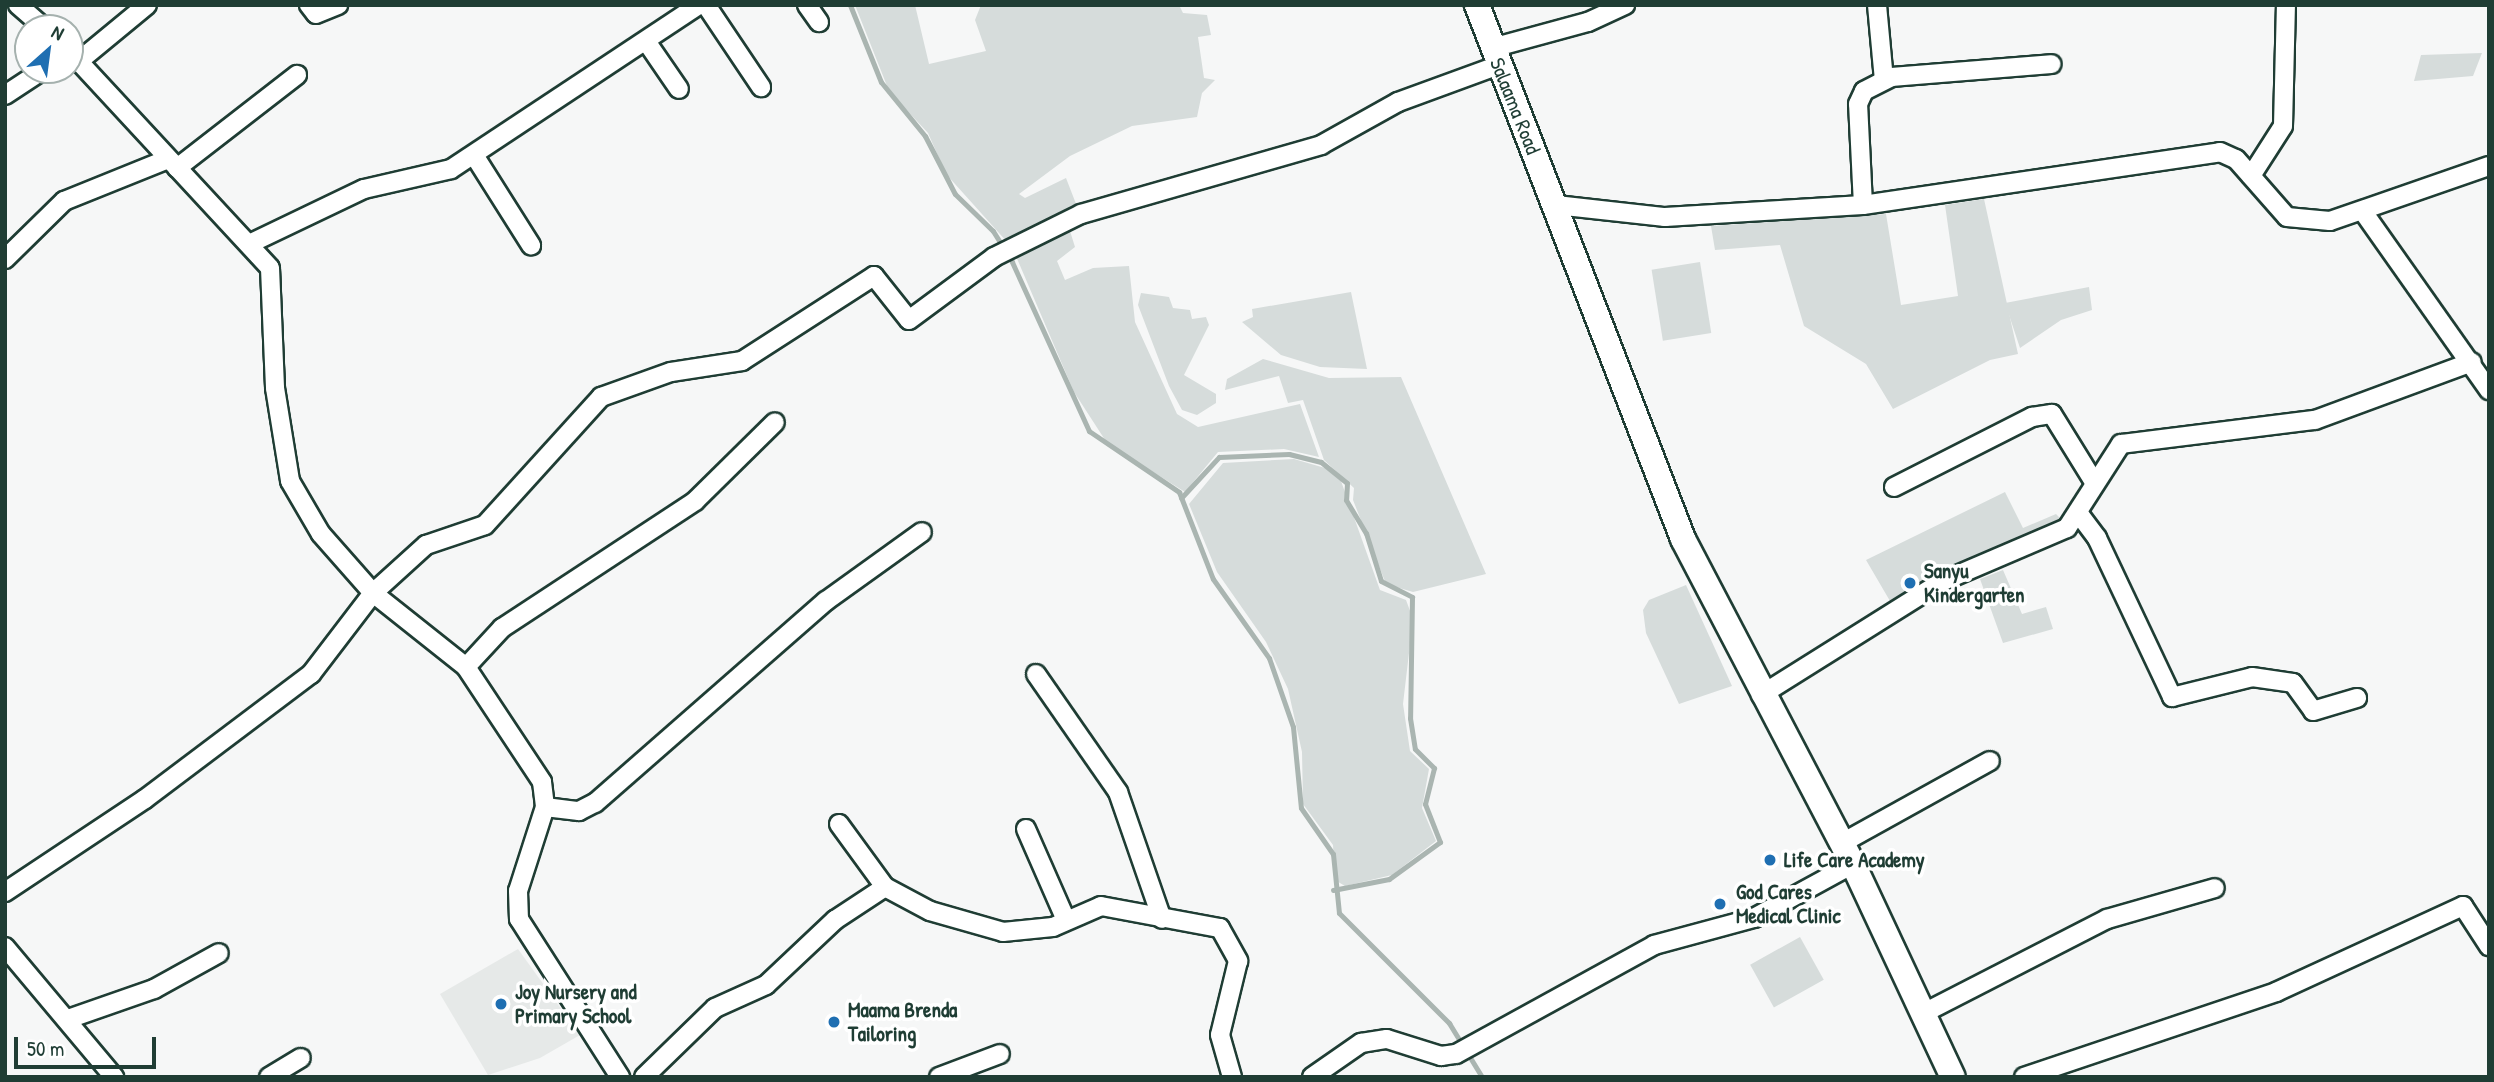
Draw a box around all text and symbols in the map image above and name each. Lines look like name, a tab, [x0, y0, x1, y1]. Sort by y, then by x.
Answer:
north arrow	[14, 14, 84, 84]
text: N	[47, 18, 68, 46]
street label: Salaama Road	[1484, 54, 1546, 158]
place label: Sanyu Kindergarten	[1924, 558, 2025, 608]
marker: Sanyu Kindergarten	[1902, 575, 1918, 591]
place label: Life Care Academy	[1784, 847, 1925, 873]
marker: Life Care Academy	[1762, 852, 1778, 868]
place label: God Cares Medical Clinic	[1736, 879, 1841, 929]
marker: God Cares Medical Clinic	[1710, 894, 1730, 914]
place label: Joy Nursery and Primary School	[515, 979, 637, 1029]
marker: Joy Nursery and Primary School	[493, 996, 509, 1012]
place label: Maama Brenda Tailoring	[848, 997, 957, 1047]
marker: Maama Brenda Tailoring	[826, 1014, 842, 1030]
scale bar	[18, 1023, 159, 1066]
text: 50 m	[27, 1034, 64, 1063]

